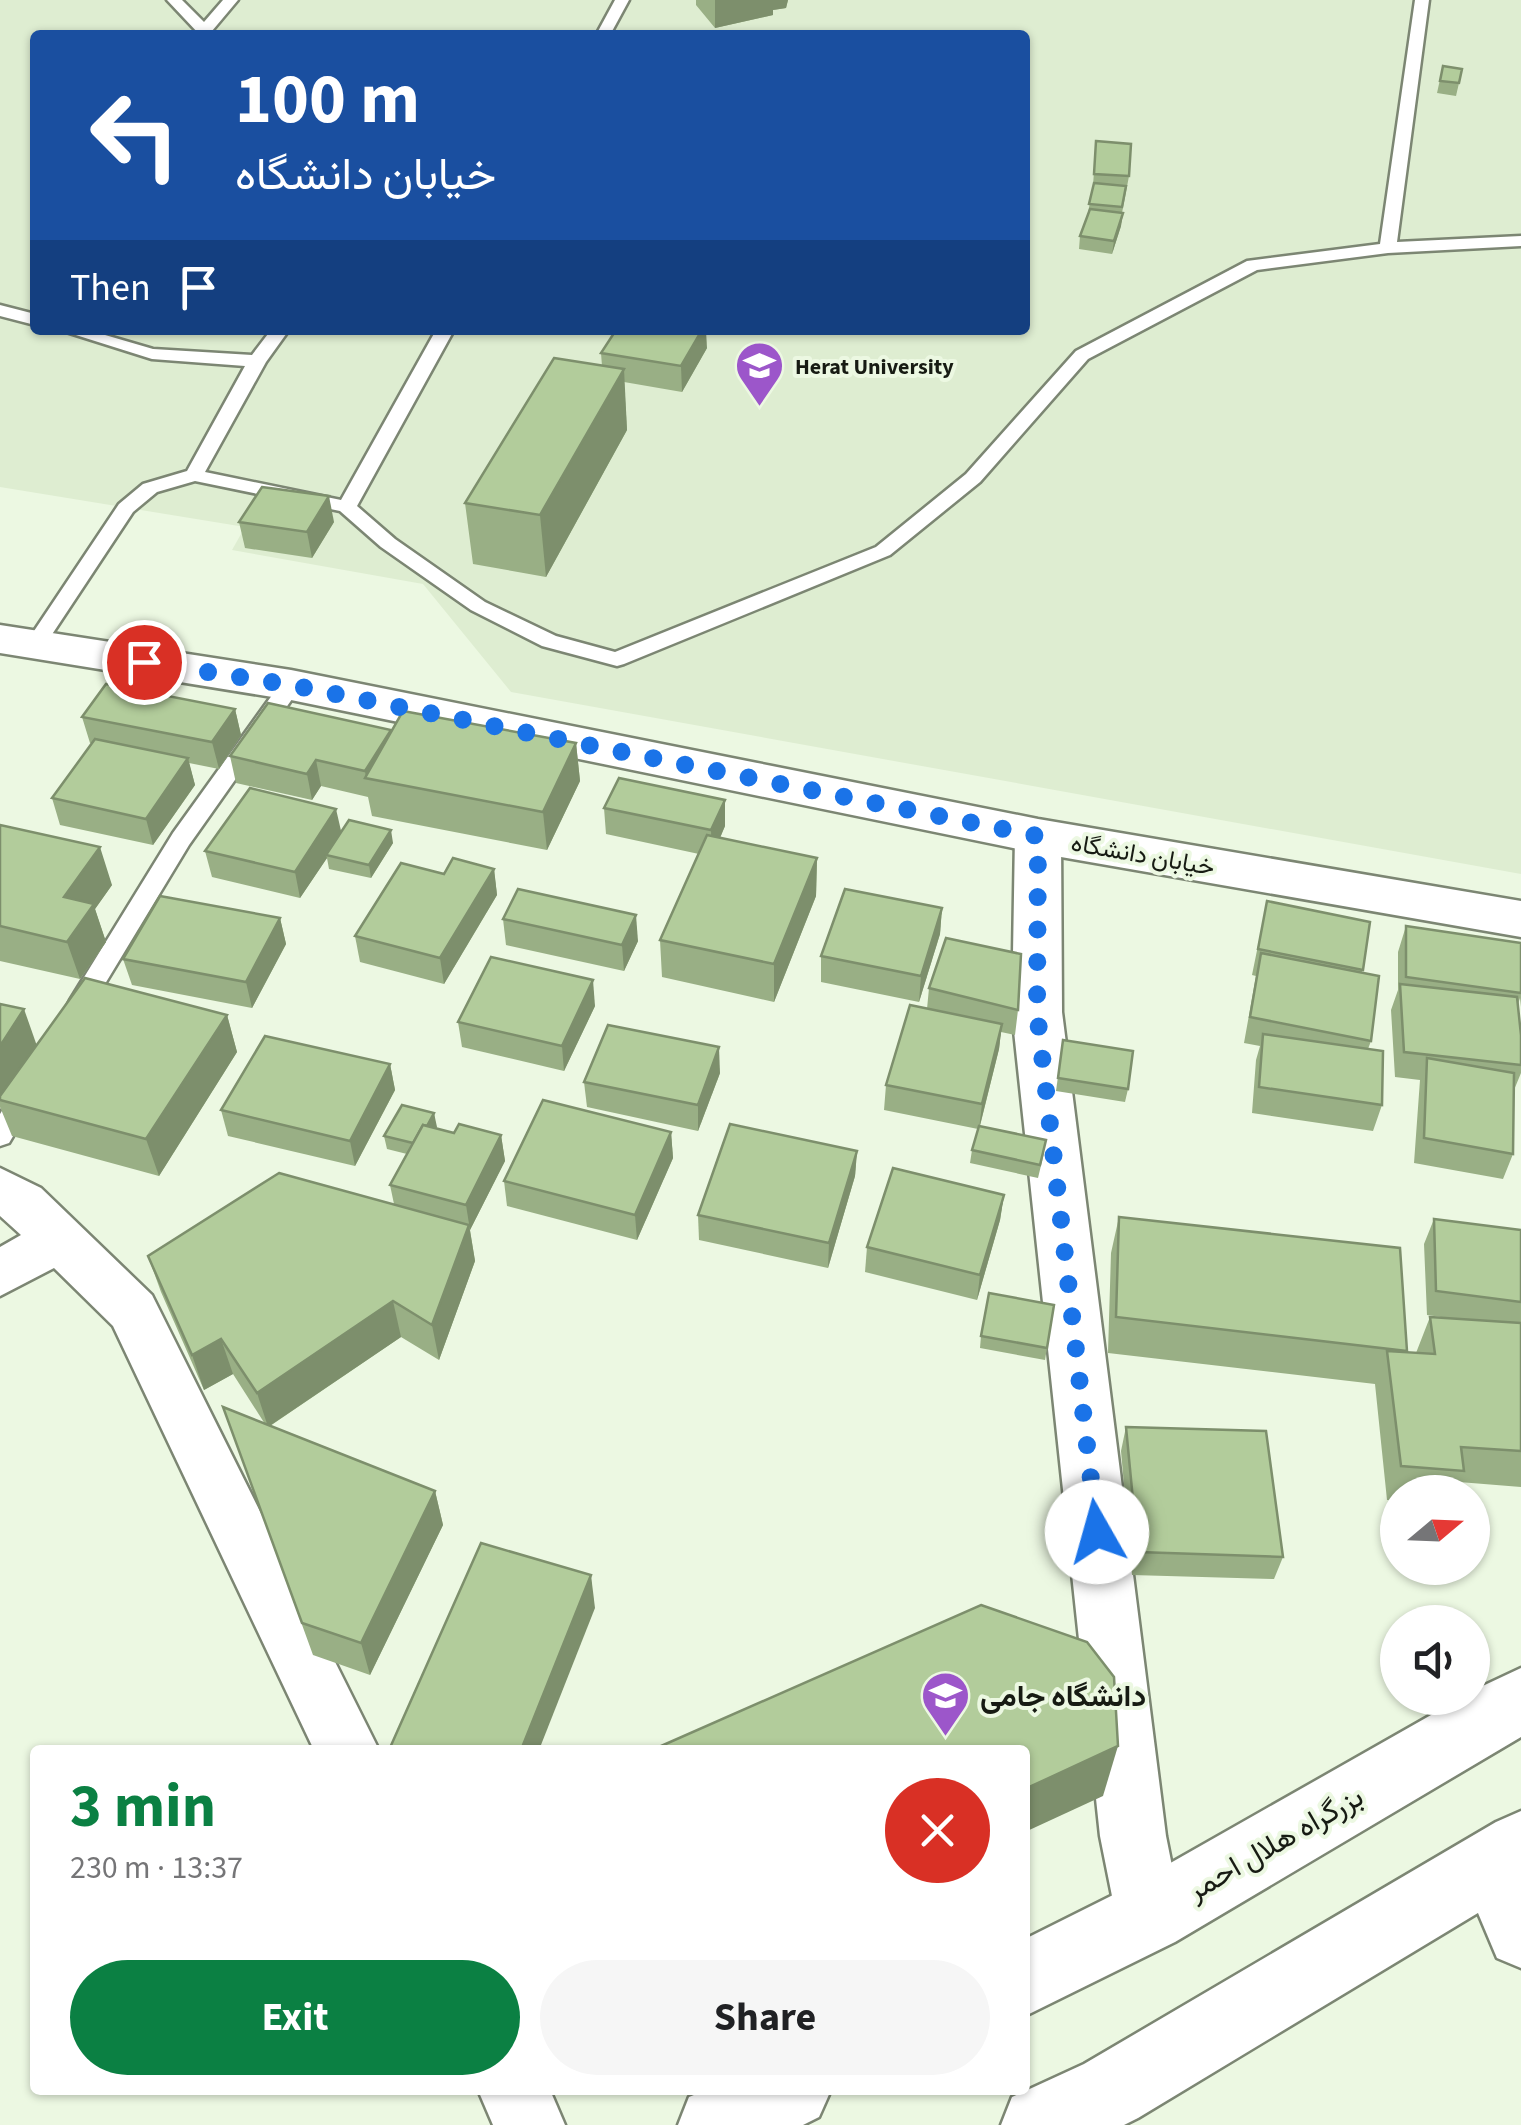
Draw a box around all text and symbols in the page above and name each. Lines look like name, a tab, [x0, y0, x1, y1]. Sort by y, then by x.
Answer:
text: 100 m	[235, 50, 420, 150]
icon: left	[70, 70, 200, 200]
text: خیابان دانشگاه	[235, 143, 496, 207]
icon: arrive	[171, 260, 226, 315]
text: Then	[70, 261, 151, 315]
school or university icon: Herat University	[734, 340, 786, 408]
place label: Herat University	[795, 351, 954, 383]
pin	[102, 620, 187, 705]
icon: arrive	[117, 635, 172, 690]
street label: خیابان دانشگاه	[1068, 825, 1217, 885]
north arrow	[1380, 1475, 1490, 1585]
map controls	[1380, 1475, 1490, 1715]
position arrow	[1045, 1480, 1149, 1584]
button: sound	[1380, 1605, 1490, 1715]
school or university icon: دانشگاه جامی	[919, 1670, 971, 1738]
place label: دانشگاه جامی	[980, 1675, 1146, 1718]
text: 3 min	[70, 1765, 216, 1850]
street label: بزرگراه هلال احمر	[1178, 1776, 1371, 1912]
button: close	[885, 1778, 990, 1883]
text: 230 m · 13:37	[70, 1845, 243, 1891]
button: Exit	[70, 1960, 520, 2075]
button: Share	[540, 1960, 990, 2075]

